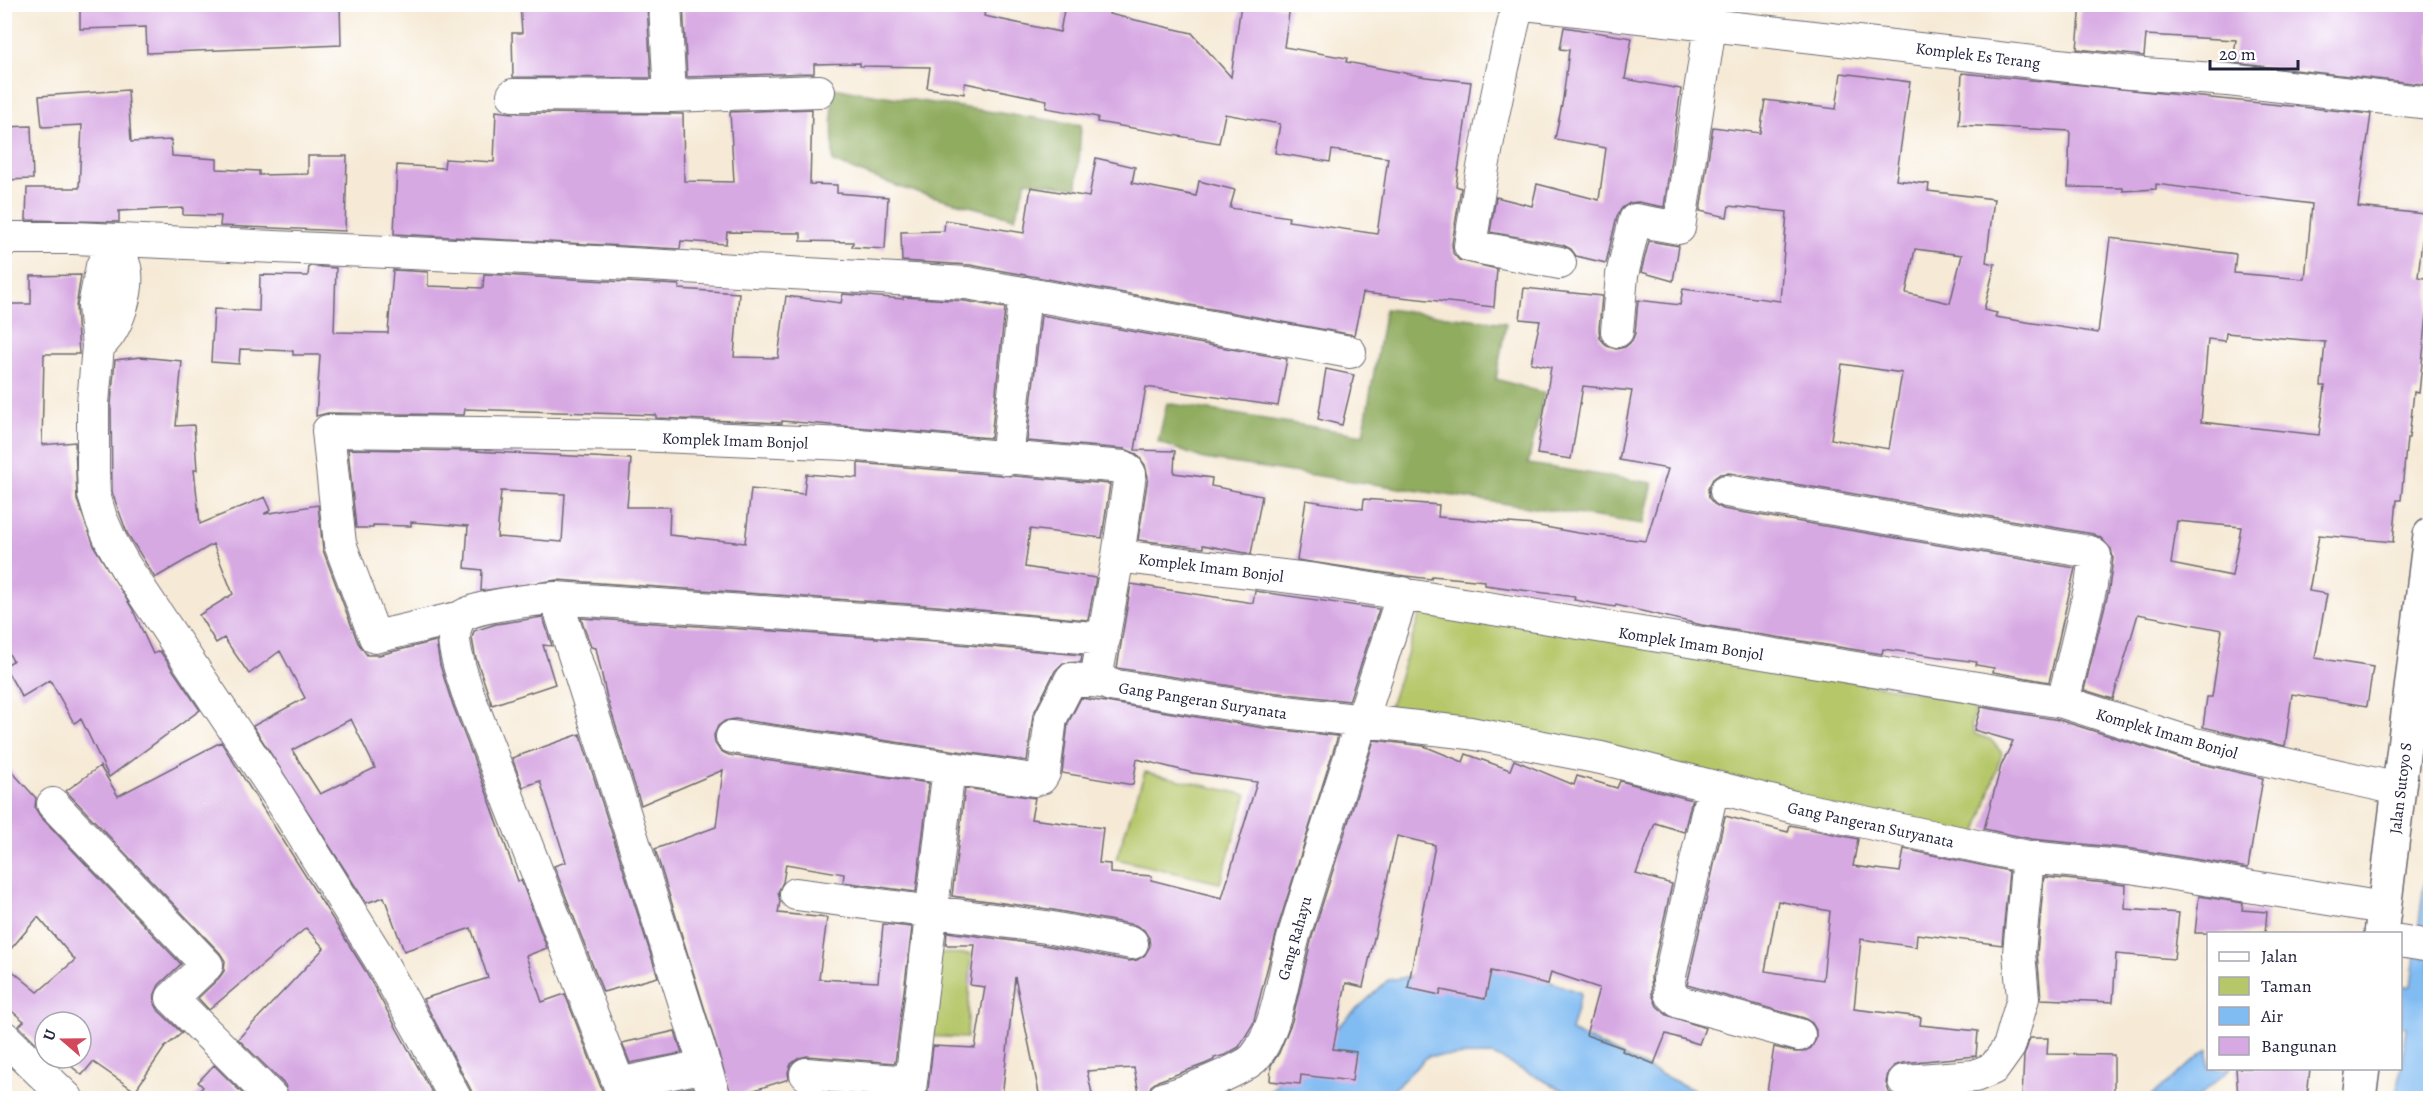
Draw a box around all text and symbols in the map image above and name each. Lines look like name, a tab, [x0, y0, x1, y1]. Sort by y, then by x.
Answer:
scale bar	[2210, 33, 2298, 71]
street label: Komplek Es Terang	[1914, 37, 2042, 75]
text: 20 m	[2219, 42, 2256, 66]
street label: Komplek Imam Bonjol	[661, 427, 809, 455]
street label: Komplek Imam Bonjol	[1137, 548, 1285, 588]
street label: Komplek Imam Bonjol	[1617, 622, 1765, 666]
street label: Gang Pangeran Suryanata	[1117, 677, 1289, 725]
street label: Komplek Imam Bonjol	[2093, 703, 2240, 765]
street label: Jalan Sutoyo S	[2384, 741, 2418, 835]
street label: Gang Pangeran Suryanata	[1785, 797, 1957, 854]
street label: Gang Rahayu	[1272, 893, 1318, 983]
legend	[2207, 932, 2402, 1070]
text: Jalan	[2261, 944, 2298, 968]
text: Taman	[2261, 974, 2312, 998]
text: Air	[2260, 1004, 2283, 1028]
north arrow	[33, 1010, 93, 1070]
text: U	[38, 1026, 62, 1044]
text: Bangunan	[2261, 1034, 2337, 1058]

